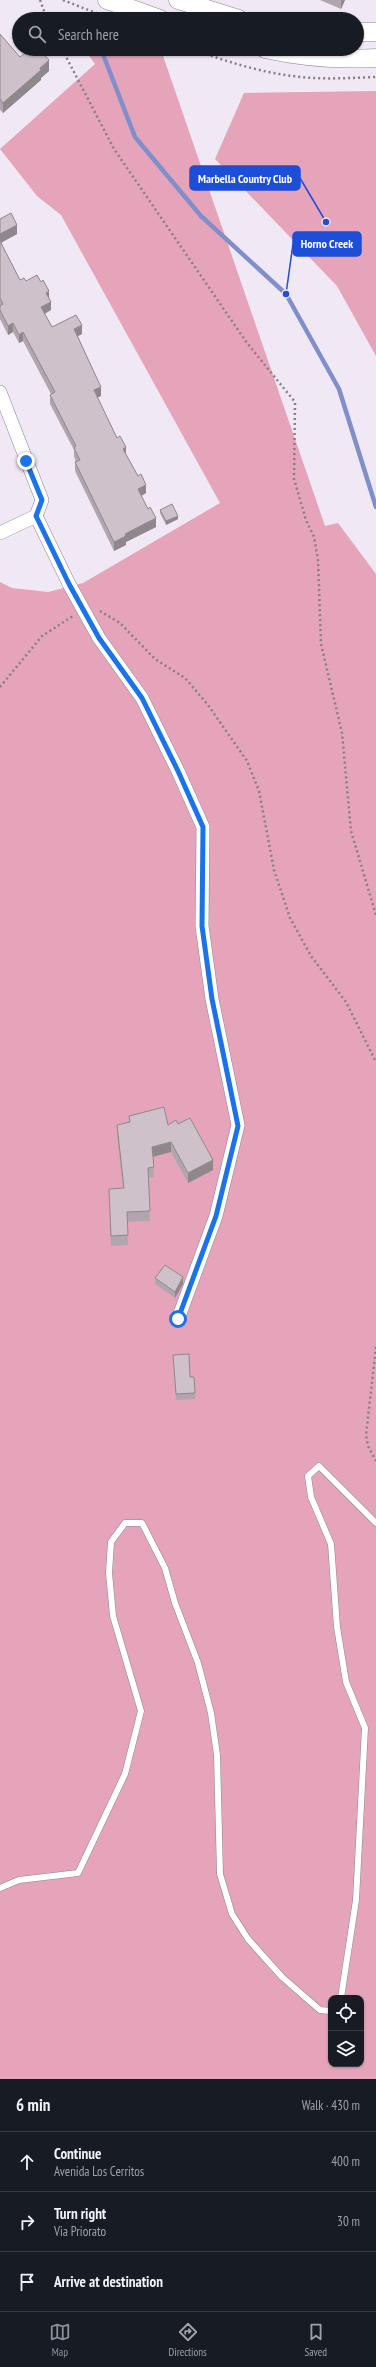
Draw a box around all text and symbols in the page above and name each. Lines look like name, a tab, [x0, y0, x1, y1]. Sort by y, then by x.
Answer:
search box	[12, 12, 364, 56]
icon: search	[26, 23, 48, 45]
text: Search here	[58, 25, 119, 44]
callout: Marbella Country Club	[190, 166, 300, 190]
text: Marbella Country Club	[198, 171, 293, 186]
callout: Horno Creek	[293, 232, 361, 256]
text: Horno Creek	[301, 236, 353, 251]
route end	[17, 452, 35, 470]
route start	[169, 1310, 187, 1328]
map controls	[328, 1995, 364, 2067]
button: locate	[328, 1995, 364, 2031]
button: layers	[328, 2031, 364, 2067]
text: 6 min	[16, 2094, 50, 2116]
text: Walk · 430 m	[302, 2097, 360, 2114]
text: Continue	[54, 2144, 101, 2163]
icon: ahead	[16, 2151, 38, 2173]
text: 400 m	[331, 2153, 360, 2170]
text: Avenida Los Cerritos	[54, 2163, 144, 2180]
text: Turn right	[54, 2204, 106, 2223]
icon: right	[16, 2211, 38, 2233]
text: 30 m	[337, 2213, 360, 2230]
text: Via Priorato	[54, 2223, 106, 2240]
icon: arrive	[16, 2271, 38, 2293]
text: Arrive at destination	[54, 2272, 163, 2291]
tab: Map	[49, 2321, 71, 2359]
tab: Directions	[169, 2321, 207, 2359]
tab: Saved	[304, 2321, 327, 2359]

